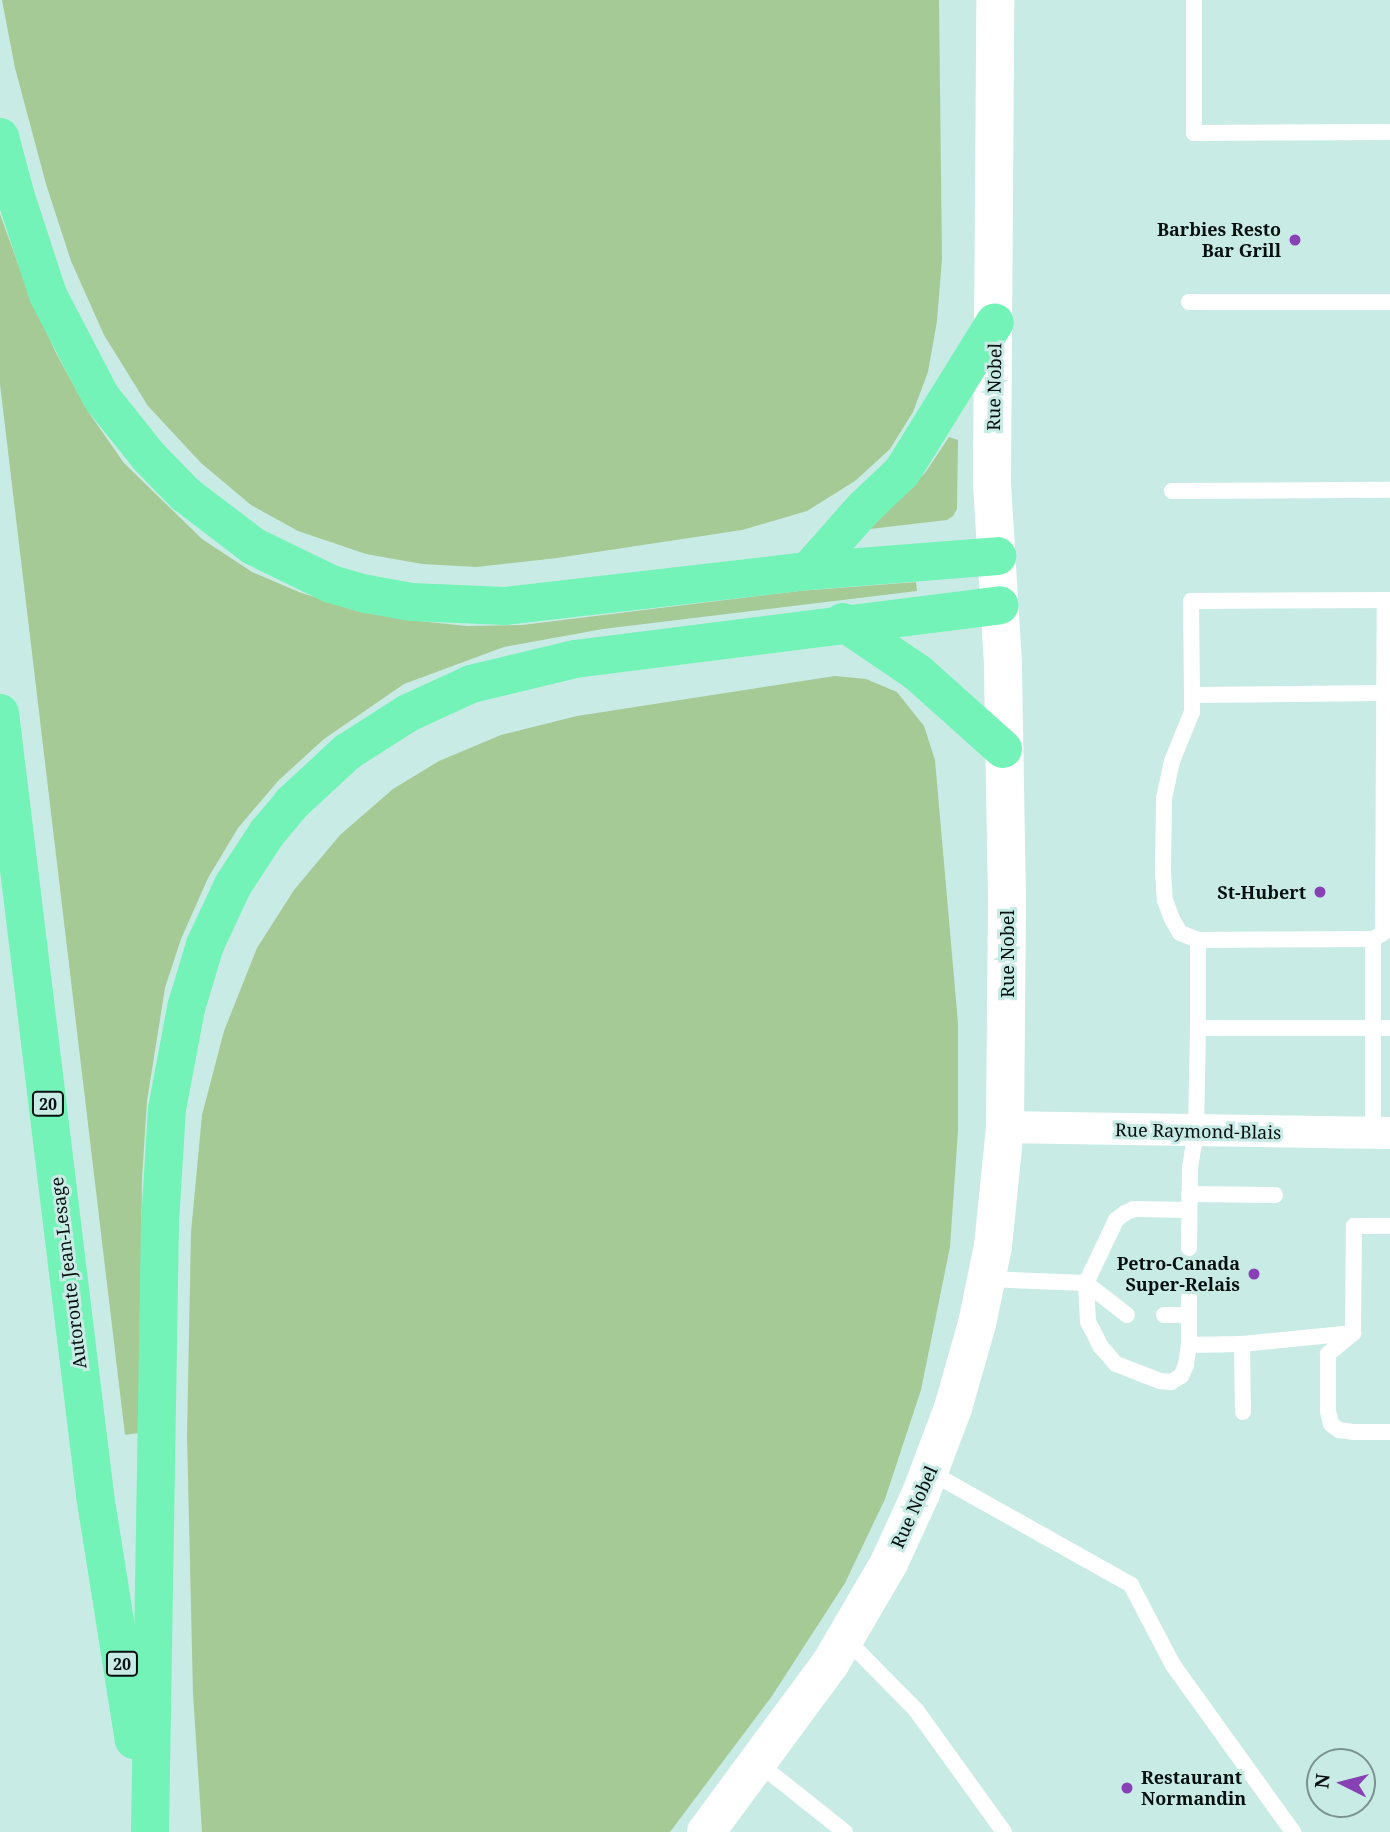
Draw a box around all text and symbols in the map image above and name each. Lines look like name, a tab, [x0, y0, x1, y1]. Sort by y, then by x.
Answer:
place label: Barbies Resto Bar Grill	[1157, 219, 1281, 262]
marker: Barbies Resto Bar Grill	[1287, 232, 1303, 248]
street label: Rue Nobel	[982, 343, 1006, 431]
place label: St-Hubert	[1217, 881, 1306, 903]
marker: St-Hubert	[1312, 884, 1328, 900]
street label: Rue Nobel	[996, 910, 1018, 998]
road number: 20	[30, 1092, 66, 1116]
street label: Rue Raymond-Blais	[1115, 1119, 1281, 1143]
street label: Autoroute Jean-Lesage	[46, 1176, 90, 1370]
place label: Petro-Canada Super-Relais	[1117, 1253, 1240, 1296]
marker: Petro-Canada Super-Relais	[1246, 1266, 1262, 1282]
street label: Rue Nobel	[886, 1462, 942, 1552]
road number: 20	[104, 1652, 140, 1676]
north arrow	[1306, 1748, 1376, 1818]
place label: Restaurant Normandin	[1141, 1767, 1246, 1810]
text: N	[1308, 1772, 1336, 1790]
marker: Restaurant Normandin	[1119, 1780, 1135, 1796]

